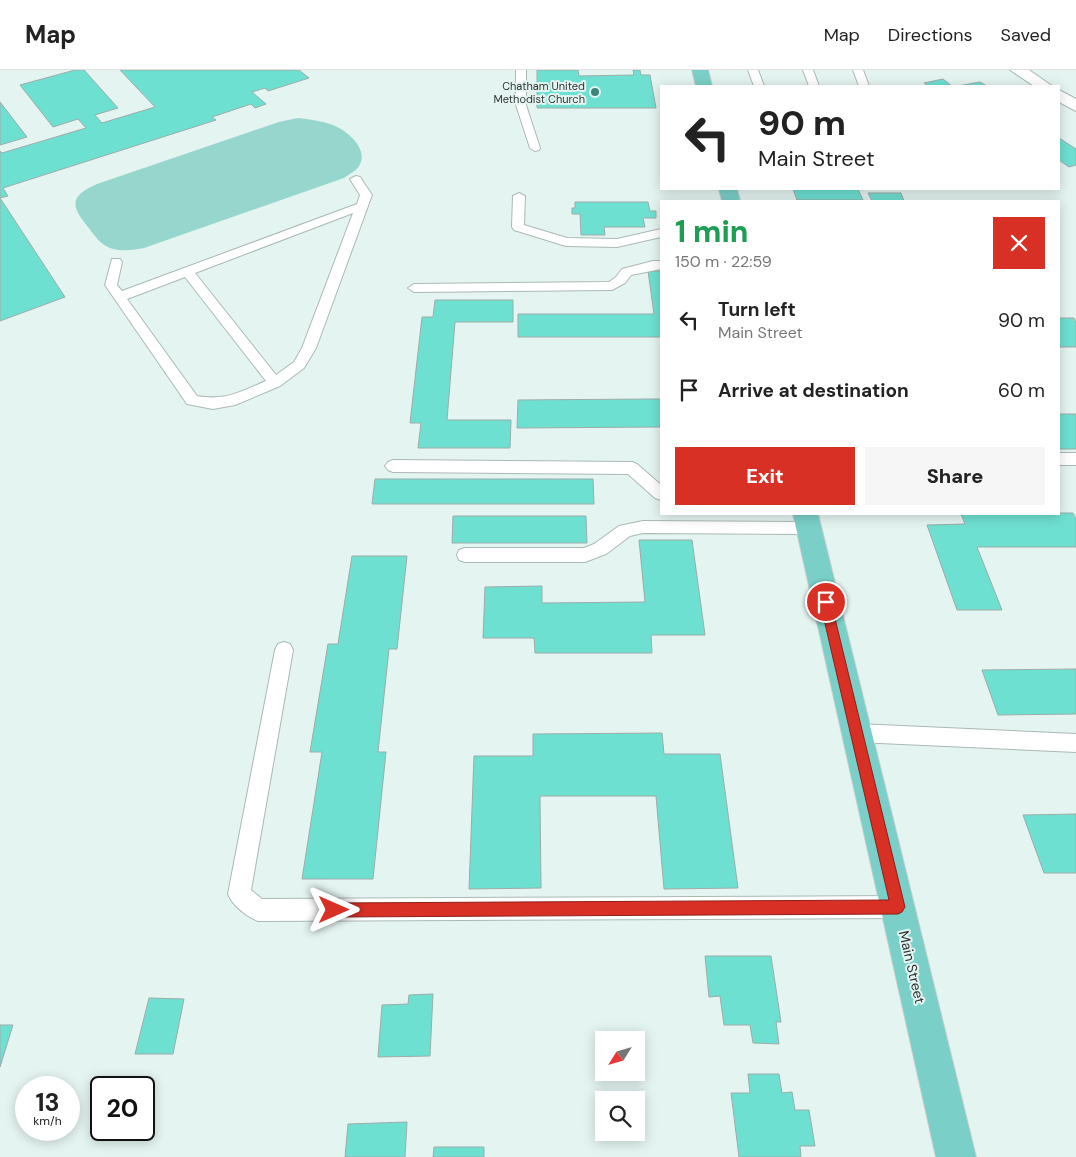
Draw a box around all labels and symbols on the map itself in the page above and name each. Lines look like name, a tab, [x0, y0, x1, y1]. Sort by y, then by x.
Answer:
place label: Chatham United Methodist Church	[493, 79, 585, 106]
marker: Chatham United Methodist Church	[589, 86, 601, 98]
pin	[805, 581, 847, 623]
position arrow	[307, 883, 359, 935]
street label: Main Street	[895, 929, 929, 1005]
north arrow	[595, 1031, 645, 1081]
speed limit sign: 20	[90, 1076, 155, 1141]

